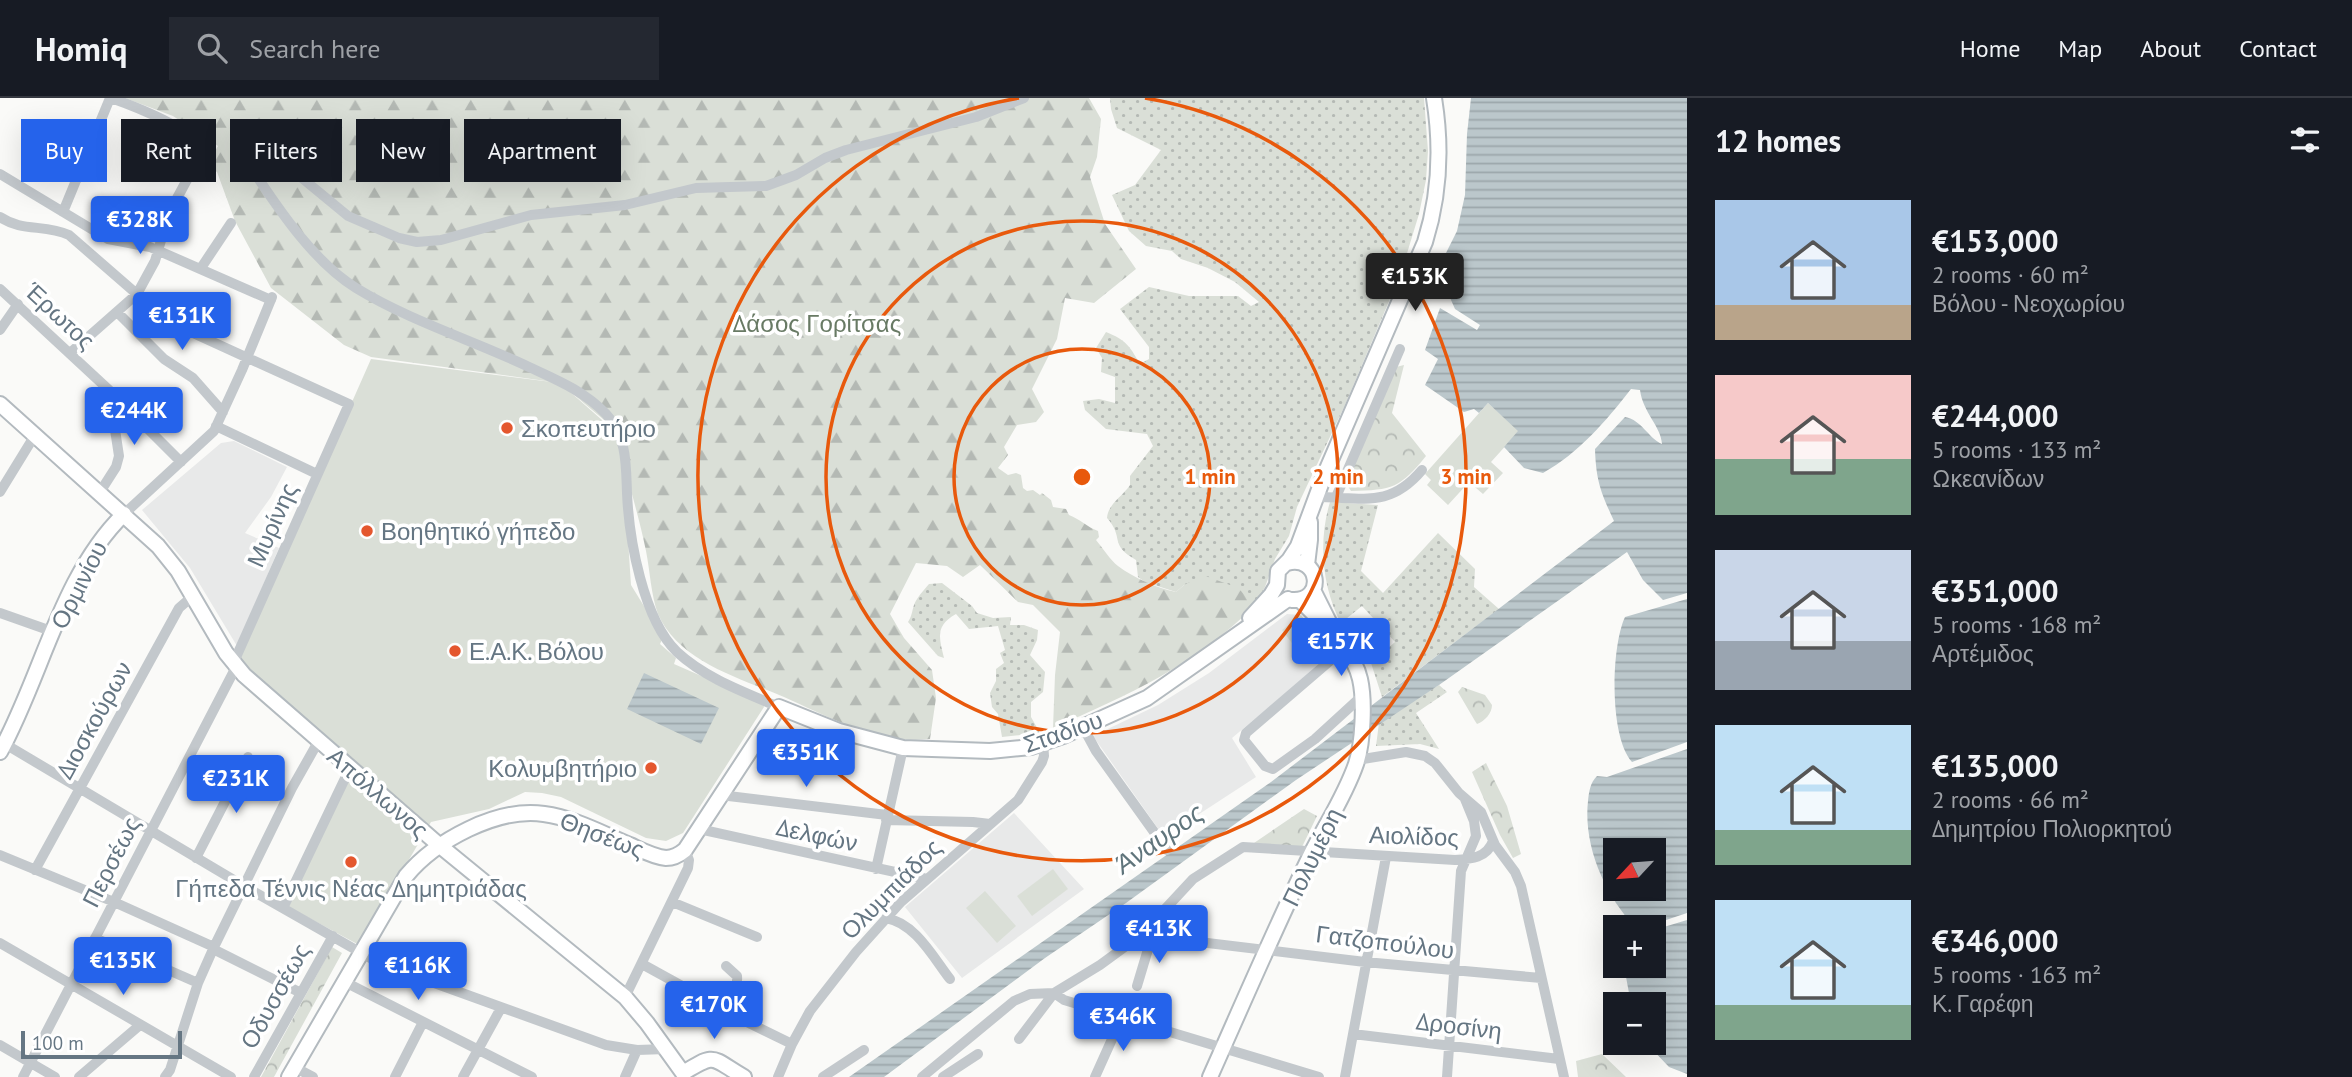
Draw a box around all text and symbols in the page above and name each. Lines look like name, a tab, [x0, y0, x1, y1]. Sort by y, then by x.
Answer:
search box	[169, 17, 659, 80]
text: Homiq	[35, 27, 127, 70]
icon: search	[193, 29, 231, 67]
text: Search here	[249, 32, 380, 65]
text: Home	[1960, 33, 2020, 64]
text: Map	[2058, 33, 2102, 64]
text: About	[2140, 33, 2201, 64]
text: Contact	[2239, 33, 2317, 64]
chip: Buy	[21, 119, 107, 182]
chip: Rent	[121, 119, 216, 182]
chip: Filters	[230, 119, 342, 182]
chip: New	[356, 119, 450, 182]
chip: Apartment	[464, 119, 621, 182]
text: 12 homes	[1715, 121, 1841, 160]
icon: filters	[2286, 121, 2324, 159]
pin: €328K	[91, 197, 189, 256]
text: €328K	[107, 204, 173, 233]
text: €153,000	[1932, 221, 2059, 260]
icon: home	[1771, 228, 1855, 312]
pin: €153K	[1366, 254, 1464, 313]
text: 2 rooms · 60 m²	[1932, 260, 2089, 289]
text: €153K	[1382, 261, 1448, 290]
street label: Έρωτος	[18, 275, 102, 356]
text: Βόλου - Νεοχωρίου	[1932, 289, 2125, 318]
pin: €131K	[133, 292, 231, 352]
text: €131K	[149, 300, 215, 329]
park label: Δάσος Γορίτσας	[733, 308, 901, 339]
pin: €244K	[85, 388, 183, 447]
text: €244K	[101, 395, 167, 424]
text: €244,000	[1932, 396, 2059, 435]
icon: home	[1771, 403, 1855, 487]
place label: Σκοπευτήριο	[521, 413, 656, 444]
marker: Σκοπευτήριο	[499, 420, 515, 436]
text: 5 rooms · 133 m²	[1932, 435, 2101, 464]
text: 1 min	[1184, 463, 1236, 490]
text: 2 min	[1312, 463, 1364, 490]
text: 3 min	[1440, 463, 1492, 490]
text: Ωκεανίδων	[1932, 464, 2044, 493]
centre of rings	[1070, 465, 1094, 489]
street label: Μυρίνης	[240, 478, 304, 572]
place label: Βοηθητικό γήπεδο	[381, 516, 575, 547]
marker: Βοηθητικό γήπεδο	[359, 523, 375, 539]
street label: Ορμινίου	[44, 536, 114, 634]
text: €351,000	[1932, 571, 2059, 610]
icon: home	[1771, 578, 1855, 662]
text: 5 rooms · 168 m²	[1932, 610, 2101, 639]
pin: €157K	[1292, 618, 1390, 678]
text: €157K	[1308, 626, 1374, 655]
place label: Ε.Α.Κ. Βόλου	[469, 636, 604, 667]
text: Αρτέμιδος	[1932, 639, 2034, 668]
marker: Ε.Α.Κ. Βόλου	[447, 643, 463, 659]
street label: Διοσκούρων	[49, 656, 139, 784]
street label: Σταδίου	[1019, 704, 1107, 760]
pin: €351K	[757, 730, 855, 789]
text: €351K	[773, 737, 839, 766]
street label: Απόλλωνος	[321, 741, 435, 845]
text: €135,000	[1932, 746, 2059, 785]
place label: Κολυμβητήριο	[488, 753, 637, 784]
icon: home	[1771, 753, 1855, 837]
pin: €231K	[187, 756, 285, 815]
marker: Κολυμβητήριο	[643, 760, 659, 776]
text: €231K	[203, 763, 269, 792]
text: 2 rooms · 66 m²	[1932, 785, 2089, 814]
water label: Άναυρος	[1107, 795, 1210, 882]
street label: Πολυμέρη	[1275, 803, 1349, 911]
street label: Θησέως	[555, 805, 649, 865]
street label: Δελφών	[774, 811, 860, 859]
street label: Περσέως	[75, 812, 147, 912]
text: Δημητρίου Πολιορκητού	[1932, 814, 2172, 843]
street label: Αιολίδος	[1369, 819, 1459, 853]
street label: Ολυμπιάδος	[834, 832, 948, 946]
north arrow	[1603, 838, 1666, 901]
map controls	[1603, 838, 1666, 1055]
marker: Γήπεδα Τέννις Νέας Δημητριάδας	[343, 854, 359, 870]
place label: Γήπεδα Τέννις Νέας Δημητριάδας	[175, 873, 527, 904]
pin: €413K	[1110, 906, 1208, 965]
text: €413K	[1126, 913, 1192, 942]
button: +	[1603, 915, 1666, 978]
street label: Γατζοπούλου	[1314, 918, 1456, 966]
text: €346,000	[1932, 921, 2059, 960]
icon: home	[1771, 928, 1855, 1012]
pin: €135K	[74, 937, 172, 997]
street label: Οδυσσέως	[233, 938, 317, 1054]
pin: €116K	[369, 942, 467, 1002]
text: €135K	[90, 945, 156, 974]
text: €116K	[385, 950, 451, 979]
text: 5 rooms · 163 m²	[1932, 960, 2101, 989]
pin: €170K	[665, 982, 763, 1041]
text: €170K	[681, 989, 747, 1018]
text: Κ. Γαρέφη	[1932, 989, 2034, 1018]
button: −	[1603, 992, 1666, 1055]
pin: €346K	[1074, 993, 1172, 1053]
text: €346K	[1090, 1001, 1156, 1030]
street label: Δροσίνη	[1414, 1005, 1504, 1047]
scale bar	[21, 1028, 182, 1060]
text: 100 m	[32, 1031, 84, 1055]

